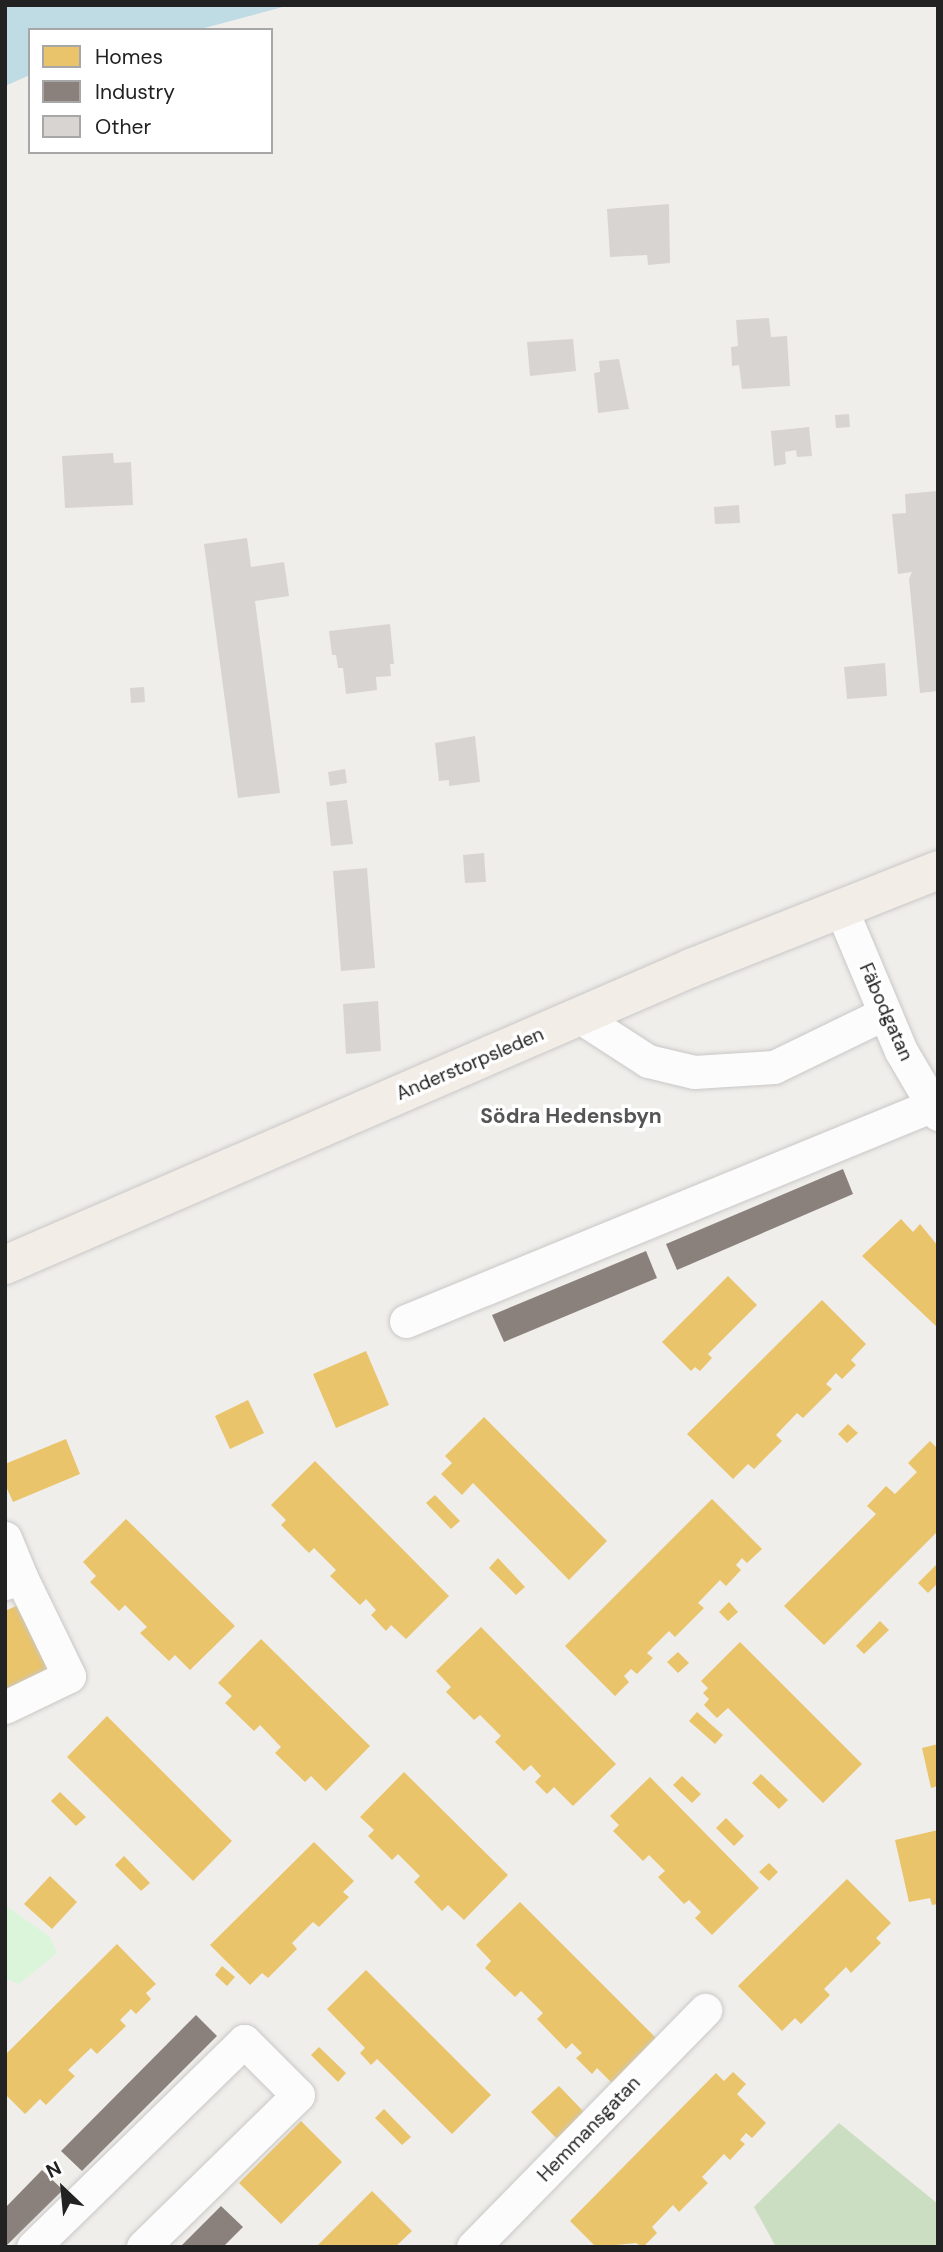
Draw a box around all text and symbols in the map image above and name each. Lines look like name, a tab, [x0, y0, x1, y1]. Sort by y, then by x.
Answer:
legend	[28, 28, 273, 154]
text: Homes	[95, 43, 163, 71]
text: Industry	[95, 78, 175, 106]
text: Other	[95, 113, 151, 141]
street label: Fäbodgatan	[854, 960, 918, 1064]
street label: Anderstorpsleden	[393, 1023, 547, 1105]
district label: Södra Hedensbyn	[480, 1103, 662, 1129]
street label: Hemmansgatan	[533, 2072, 645, 2186]
north arrow	[28, 2154, 98, 2224]
text: N	[42, 2155, 65, 2184]

